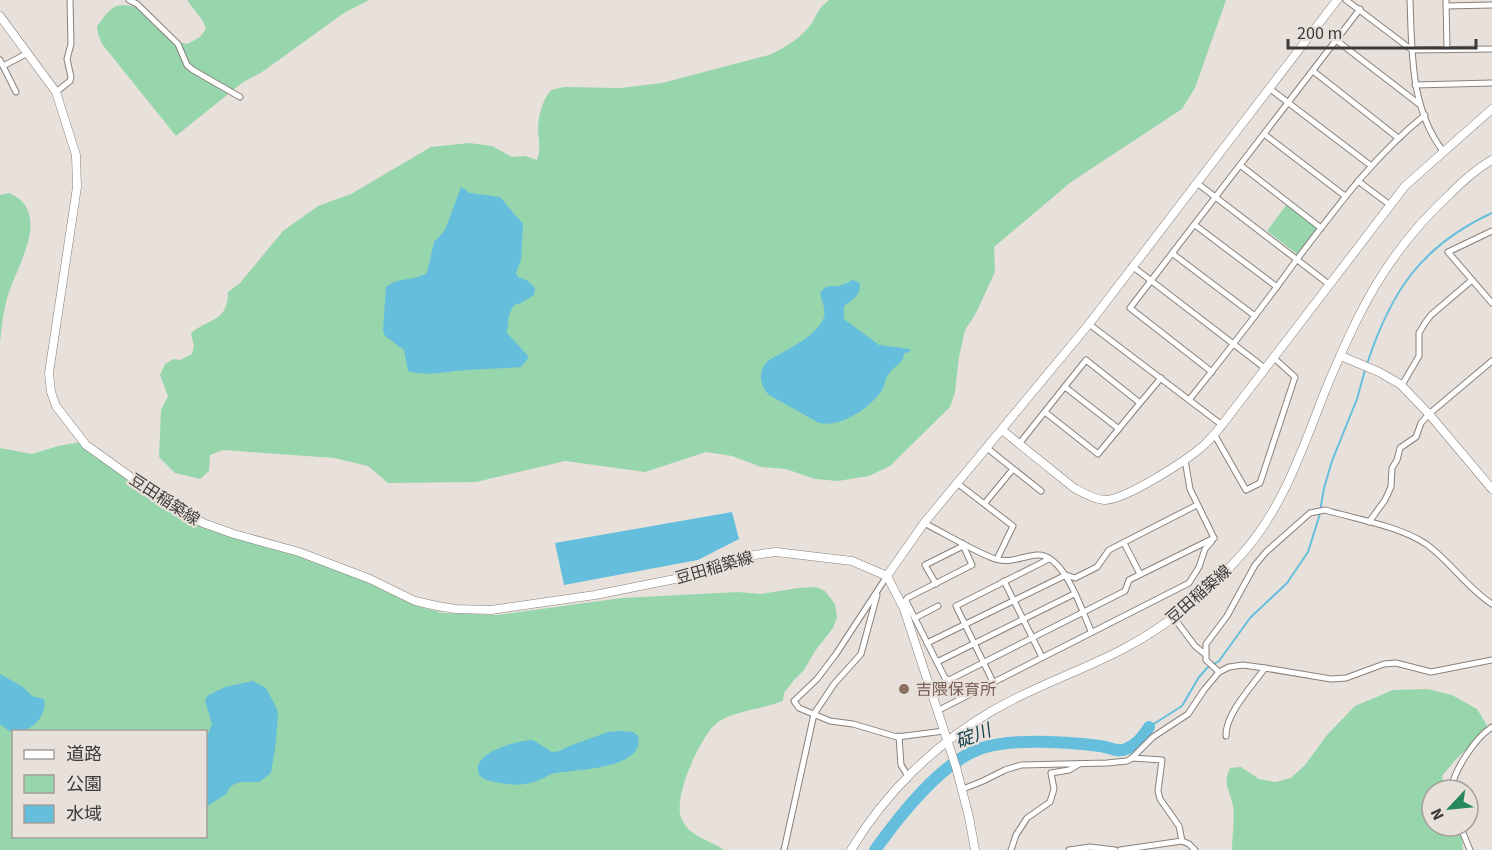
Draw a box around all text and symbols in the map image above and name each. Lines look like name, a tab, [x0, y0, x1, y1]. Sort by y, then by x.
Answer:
scale bar	[1288, 12, 1476, 50]
text: 200 m	[1297, 21, 1342, 46]
street label: 豆田稲築線	[125, 469, 204, 531]
street label: 豆田稲築線	[673, 546, 756, 590]
street label: 豆田稲築線	[1161, 560, 1236, 629]
place label: 吉隈保育所	[916, 679, 996, 701]
marker: 吉隈保育所	[897, 682, 911, 696]
water label: 碇川	[952, 718, 996, 755]
legend	[12, 730, 207, 838]
text: 道路	[66, 742, 102, 767]
text: 公園	[66, 772, 102, 797]
north arrow	[1420, 778, 1480, 838]
text: 水域	[66, 802, 102, 827]
text: N	[1425, 805, 1450, 824]

